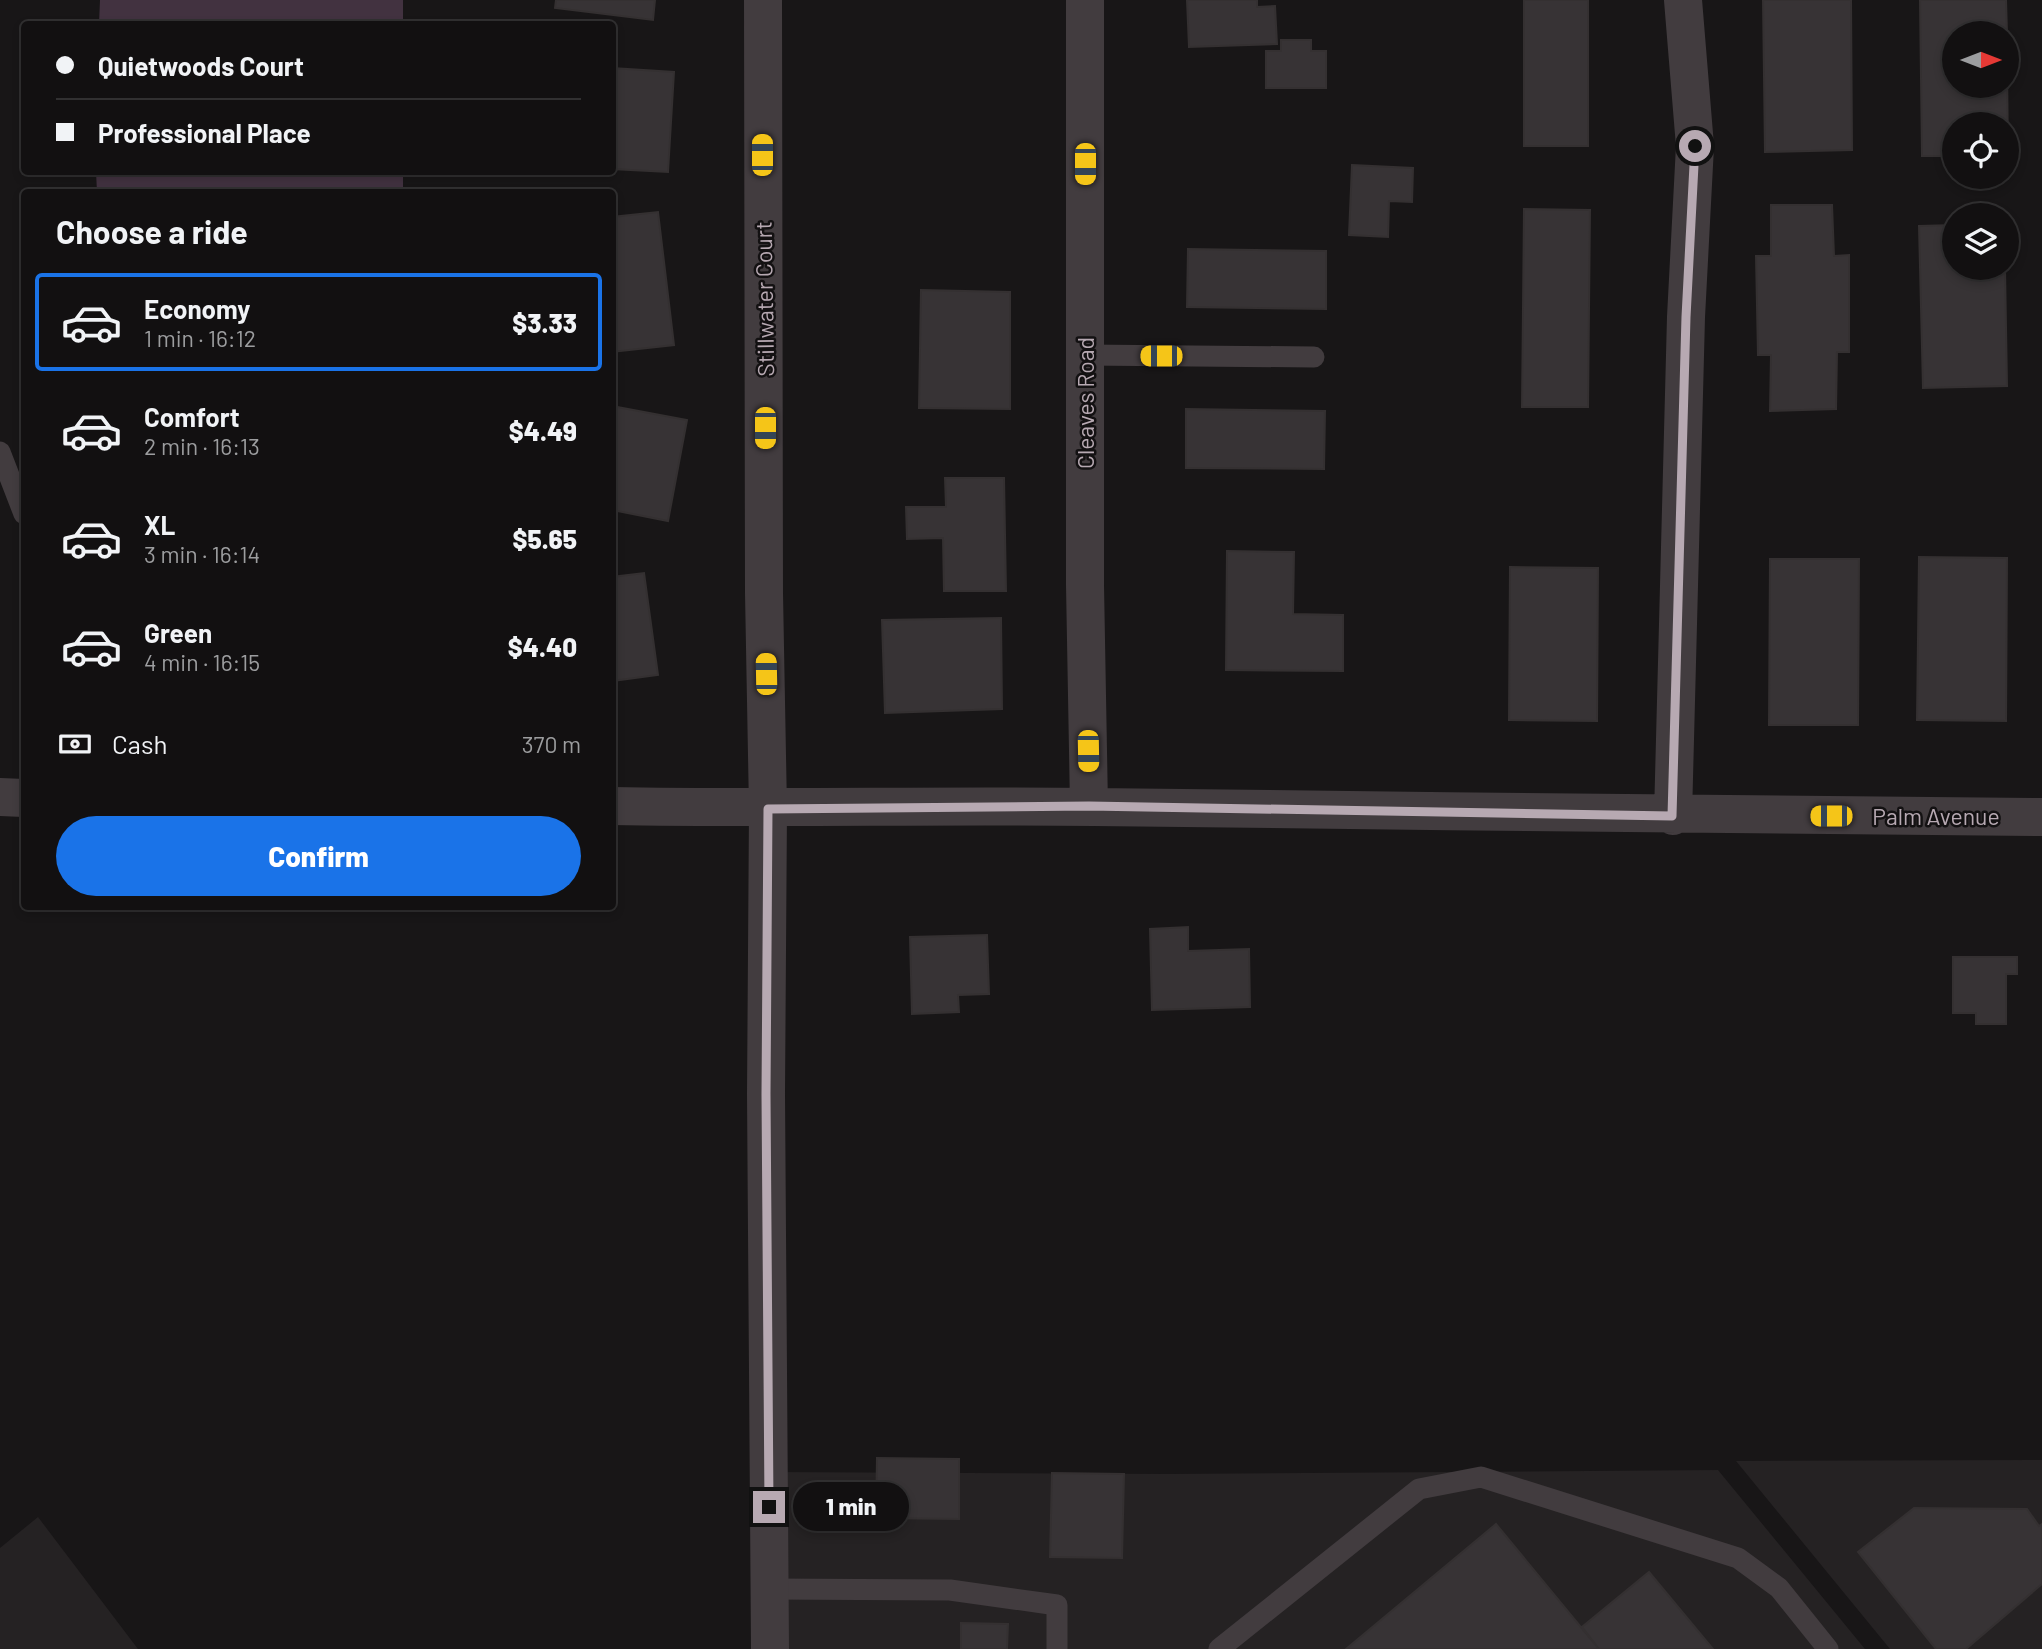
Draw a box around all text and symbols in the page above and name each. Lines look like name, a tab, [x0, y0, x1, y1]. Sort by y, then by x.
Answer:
north arrow	[1942, 21, 2020, 98]
map controls	[1942, 21, 2019, 280]
text: Quietwoods Court	[98, 50, 304, 81]
button: locate	[1942, 112, 2019, 189]
text: Professional Place	[98, 117, 311, 148]
route start	[1679, 130, 1711, 162]
car	[752, 134, 773, 176]
car	[1075, 143, 1096, 185]
button: layers	[1942, 203, 2019, 280]
text: Choose a ride	[56, 212, 248, 250]
street label: Stillwater Court	[749, 221, 779, 377]
icon: car	[60, 291, 123, 354]
text: Economy	[144, 293, 250, 324]
text: $3.33	[512, 307, 577, 338]
text: 1 min · 16:12	[144, 324, 256, 352]
street label: Cleaves Road	[1071, 337, 1099, 469]
car	[1141, 346, 1183, 367]
icon: car	[60, 399, 123, 462]
text: Comfort	[144, 401, 240, 432]
car	[755, 407, 776, 449]
text: $4.49	[509, 415, 577, 446]
text: 2 min · 16:13	[144, 432, 260, 460]
icon: car	[60, 507, 123, 570]
text: XL	[144, 509, 175, 540]
text: $5.65	[512, 523, 577, 554]
text: 3 min · 16:14	[144, 540, 260, 568]
icon: car	[60, 615, 123, 678]
text: Green	[144, 617, 212, 648]
text: $4.40	[508, 631, 577, 662]
text: 4 min · 16:15	[144, 648, 260, 676]
car	[756, 653, 777, 695]
icon: cash	[56, 725, 94, 763]
text: Cash	[112, 728, 167, 759]
text: 370 m	[522, 730, 581, 758]
car	[1078, 730, 1099, 772]
street label: Palm Avenue	[1872, 802, 2000, 830]
car	[1811, 806, 1853, 827]
button: Confirm	[56, 816, 581, 896]
callout: 1 min	[794, 1482, 909, 1532]
route end	[753, 1491, 785, 1523]
text: 1 min	[826, 1492, 876, 1520]

